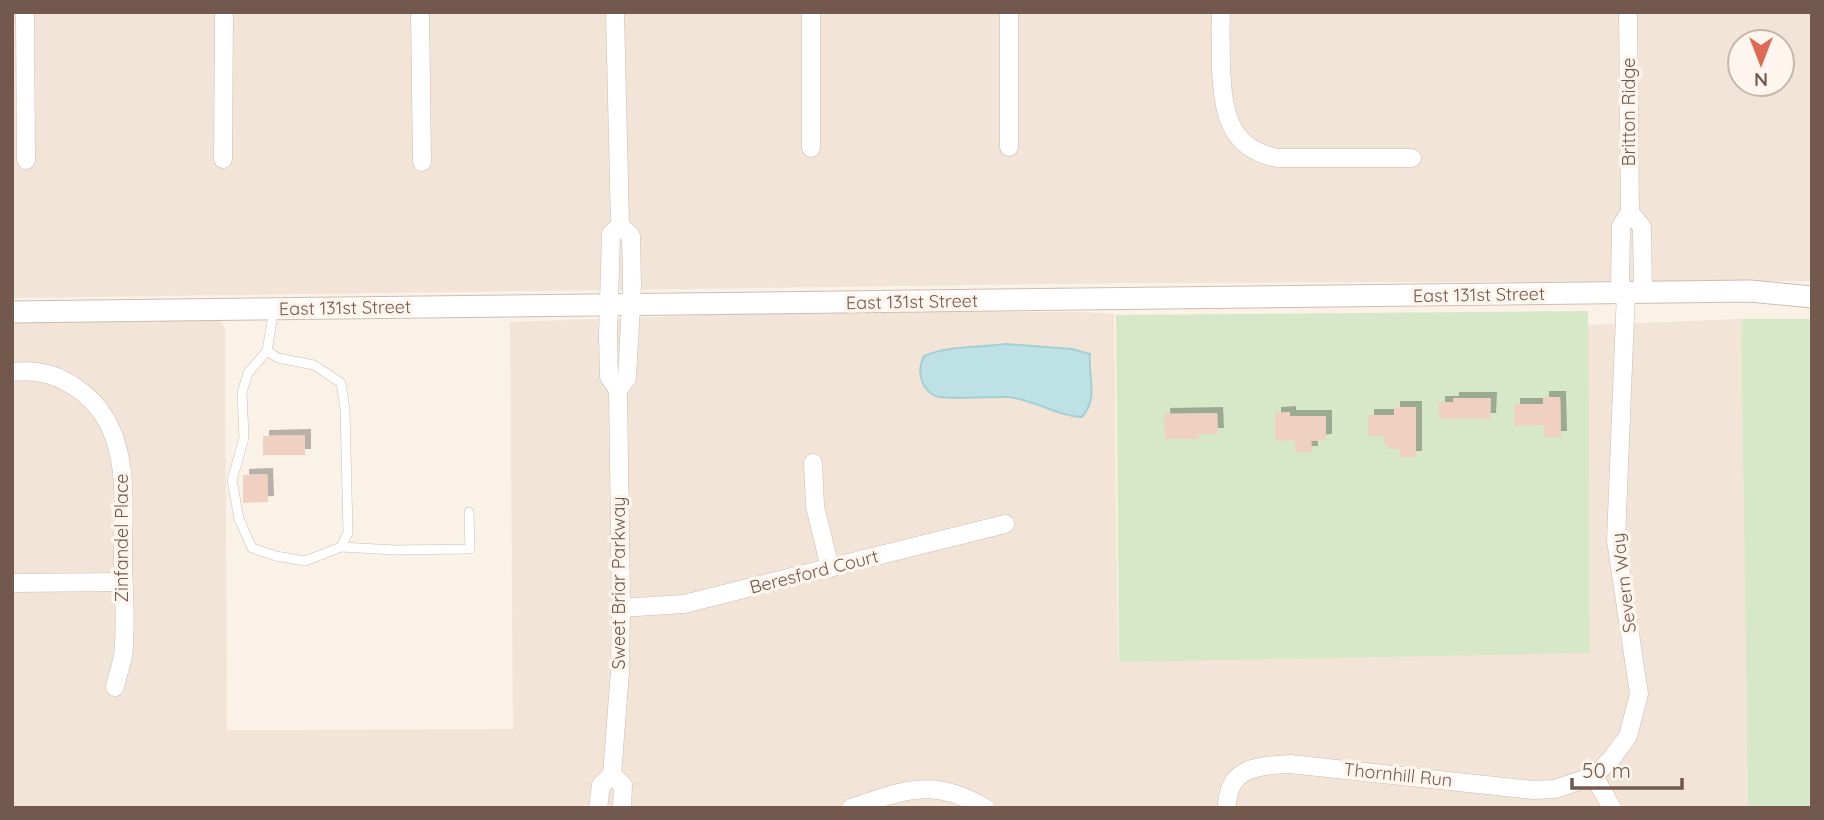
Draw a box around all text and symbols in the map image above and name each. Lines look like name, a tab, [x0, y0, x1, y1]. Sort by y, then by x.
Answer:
north arrow	[1726, 28, 1796, 98]
street label: Britton Ridge	[1617, 58, 1640, 166]
text: N	[1754, 68, 1768, 92]
street label: East 131st Street	[1413, 282, 1545, 307]
street label: East 131st Street	[846, 289, 978, 314]
street label: East 131st Street	[279, 295, 411, 320]
street label: Zinfandel Place	[110, 473, 133, 603]
street label: Sweet Briar Parkway	[607, 496, 630, 670]
street label: Severn Way	[1606, 532, 1641, 634]
street label: Beresford Court	[747, 544, 881, 599]
scale bar	[1572, 746, 1682, 790]
street label: Thornhill Run	[1343, 757, 1454, 792]
text: 50 m	[1582, 757, 1631, 783]

